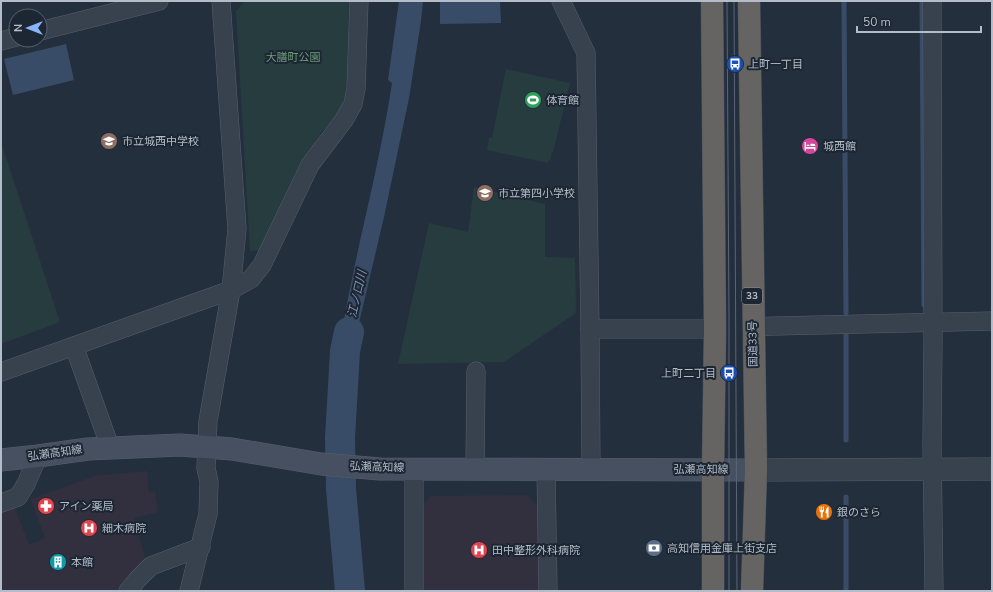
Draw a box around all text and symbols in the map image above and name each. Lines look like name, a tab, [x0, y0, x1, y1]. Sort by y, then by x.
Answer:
north arrow	[8, 8, 48, 48]
scale bar	[857, 8, 981, 34]
text: 50 m	[863, 14, 891, 30]
text: N	[11, 24, 26, 32]
park label: 大膳町公園	[266, 50, 321, 65]
bus stop icon: 上町一丁目	[725, 54, 745, 74]
place label: 上町一丁目	[748, 57, 803, 72]
sports icon: 体育館	[523, 90, 543, 110]
place label: 体育館	[546, 93, 579, 108]
school or university icon: 市立城西中学校	[99, 131, 119, 151]
place label: 市立城西中学校	[122, 134, 199, 149]
hotel icon: 城西館	[800, 136, 820, 156]
place label: 城西館	[823, 139, 856, 154]
school or university icon: 市立第四小学校	[475, 183, 495, 203]
place label: 市立第四小学校	[498, 186, 575, 201]
water label: 江ノ口川	[344, 267, 371, 319]
road number: 33	[742, 288, 762, 304]
street label: 国道33号	[745, 321, 761, 367]
bus stop icon: 上町二丁目	[719, 363, 739, 383]
place label: 上町二丁目	[661, 366, 716, 381]
street label: 弘瀬高知線	[27, 442, 83, 464]
street label: 弘瀬高知線	[349, 459, 405, 475]
street label: 弘瀬高知線	[674, 462, 729, 477]
pharmacy icon: アイン薬局	[36, 496, 56, 516]
place label: アイン薬局	[59, 499, 113, 514]
restaurant icon: 銀のさら	[814, 502, 834, 522]
place label: 銀のさら	[837, 505, 881, 520]
hospital icon: 細木病院	[79, 518, 99, 538]
place label: 細木病院	[102, 521, 146, 536]
bank icon: 高知信用金庫上街支店	[644, 538, 664, 558]
hospital icon: 田中整形外科病院	[469, 540, 489, 560]
place label: 高知信用金庫上街支店	[667, 541, 777, 556]
place label: 田中整形外科病院	[492, 543, 580, 558]
building icon: 本館	[48, 552, 68, 572]
place label: 本館	[71, 555, 93, 570]

